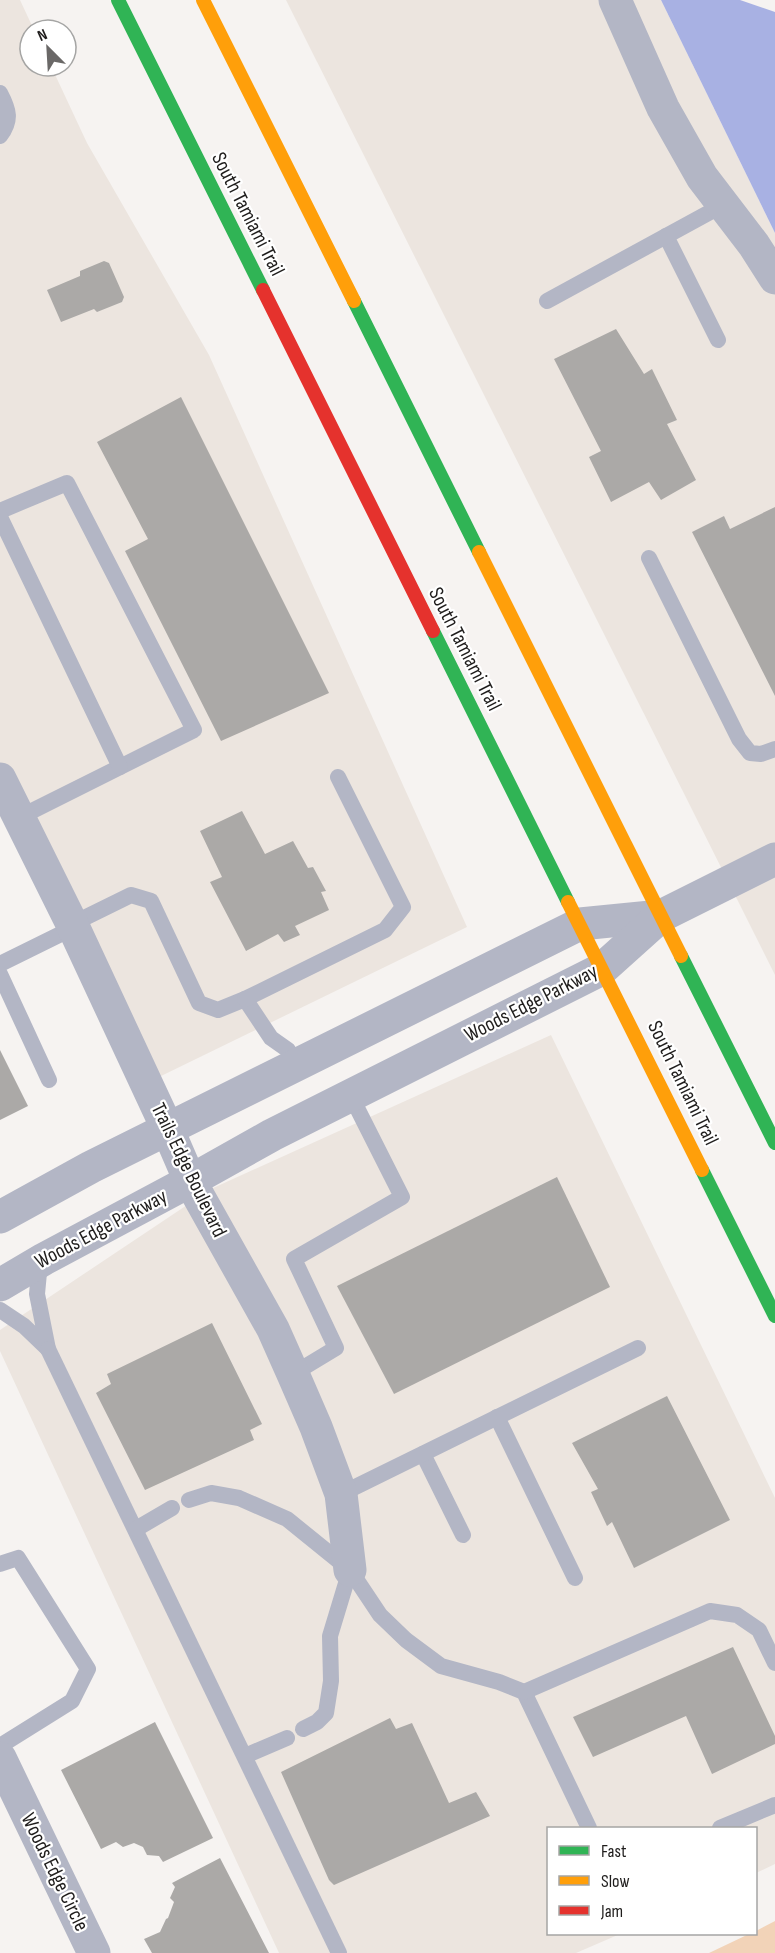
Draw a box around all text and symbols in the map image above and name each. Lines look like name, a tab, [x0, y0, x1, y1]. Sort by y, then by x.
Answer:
north arrow	[18, 18, 78, 78]
text: N	[35, 25, 50, 46]
street label: South Tamiami Trail	[206, 148, 290, 280]
street label: South Tamiami Trail	[423, 583, 507, 715]
street label: Woods Edge Parkway	[460, 959, 602, 1047]
street label: South Tamiami Trail	[642, 1017, 724, 1149]
street label: Trails Edge Boulevard	[146, 1099, 232, 1241]
street label: Woods Edge Parkway	[31, 1184, 171, 1274]
street label: Woods Edge Circle	[16, 1809, 94, 1935]
legend	[547, 1827, 757, 1935]
text: Fast	[601, 1841, 627, 1862]
text: Slow	[601, 1871, 630, 1892]
text: Jam	[600, 1901, 623, 1922]

